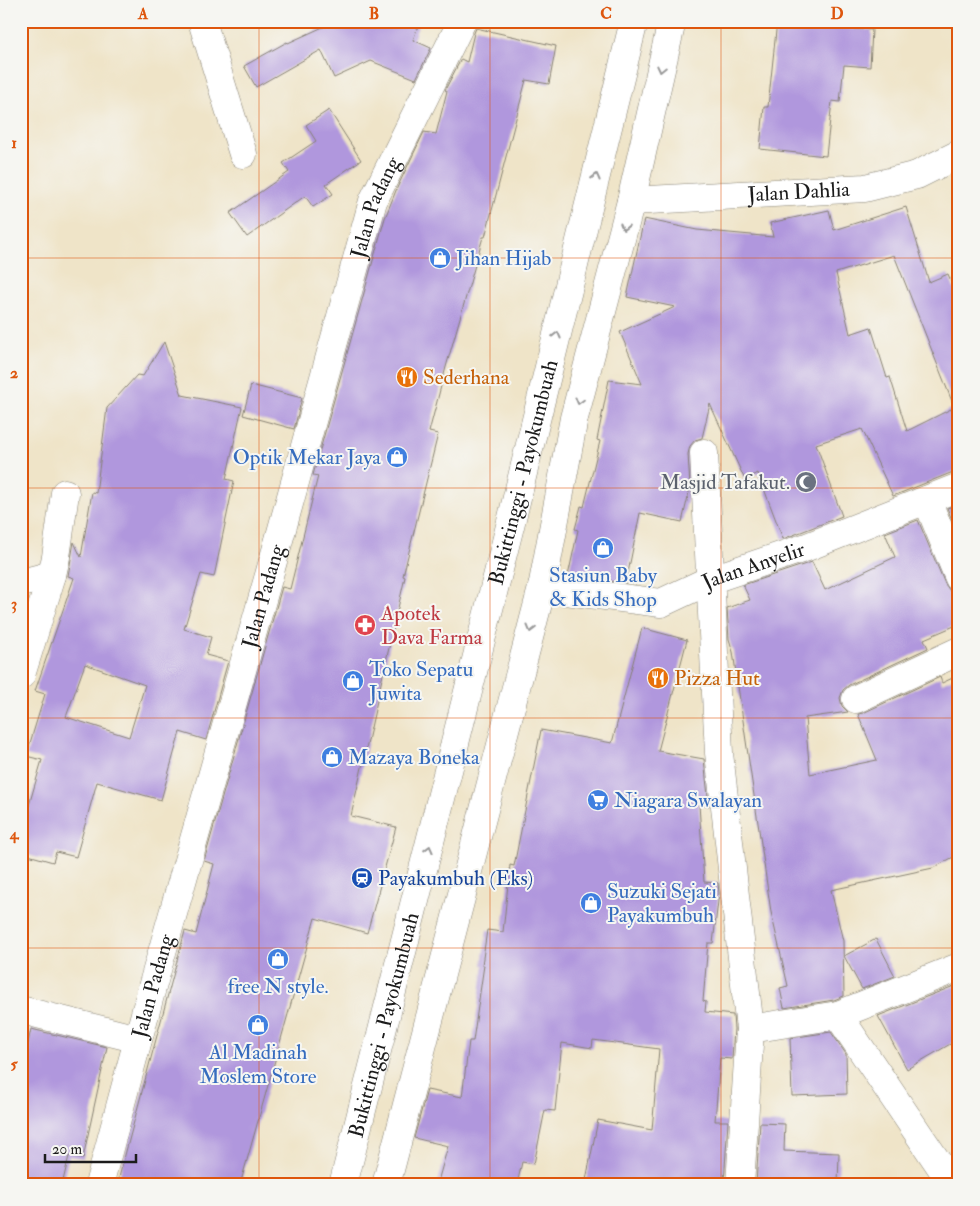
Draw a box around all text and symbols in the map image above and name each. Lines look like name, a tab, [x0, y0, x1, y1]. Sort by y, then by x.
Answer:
text: A	[137, 4, 149, 24]
text: B	[369, 4, 379, 24]
text: C	[600, 4, 612, 24]
text: D	[830, 4, 844, 24]
one-way arrow	[656, 64, 667, 73]
text: 1	[11, 133, 17, 153]
street label: Jalan Padang	[344, 152, 407, 262]
one-way arrow	[590, 173, 601, 182]
street label: Jalan Dahlia	[746, 175, 851, 208]
one-way arrow	[619, 223, 630, 232]
place label: Jihan Hijab	[455, 245, 551, 272]
shop icon: Jihan Hijab	[428, 246, 452, 270]
one-way arrow	[551, 330, 562, 339]
street label: Bukittinggi - Payokumbuah	[482, 357, 564, 588]
text: 2	[10, 363, 18, 383]
place label: Sederhana	[423, 364, 510, 391]
restaurant icon: Sederhana	[395, 365, 419, 389]
one-way arrow	[574, 397, 584, 405]
place label: Optik Mekar Jaya	[233, 444, 381, 471]
shop icon: Optik Mekar Jaya	[385, 445, 409, 469]
place label: Masjid Tafakut.	[660, 469, 790, 496]
mosque icon: Masjid Tafakut.	[794, 470, 818, 494]
street label: Jalan Anyelir	[697, 535, 808, 596]
shop icon: Stasiun Baby & Kids Shop	[591, 536, 615, 560]
street label: Jalan Padang	[235, 541, 291, 652]
place label: Stasiun Baby & Kids Shop	[549, 562, 658, 613]
text: 3	[11, 594, 17, 614]
place label: Apotek Dava Farma	[380, 600, 483, 651]
pharmacy icon: Apotek Dava Farma	[353, 613, 377, 637]
one-way arrow	[526, 624, 537, 633]
place label: Toko Sepatu Juwita	[368, 656, 474, 707]
place label: Pizza Hut	[674, 665, 760, 692]
restaurant icon: Pizza Hut	[646, 666, 670, 690]
shop icon: Toko Sepatu Juwita	[341, 669, 365, 693]
place label: Mazaya Boneka	[348, 744, 480, 771]
shop icon: Mazaya Boneka	[320, 745, 344, 769]
place label: Niagara Swalayan	[614, 787, 762, 814]
supermarket icon: Niagara Swalayan	[586, 788, 610, 812]
text: 4	[9, 824, 20, 844]
one-way arrow	[423, 846, 433, 854]
place label: Payakumbuh (Eks)	[378, 865, 533, 892]
station icon: Payakumbuh (Eks)	[350, 866, 374, 890]
place label: Suzuki Sejati Payakumbuh	[607, 878, 717, 929]
shop icon: Suzuki Sejati Payakumbuh	[579, 891, 603, 915]
street label: Bukittinggi - Payokumbuah	[342, 910, 425, 1140]
street label: Jalan Padang	[125, 930, 180, 1042]
shop icon: free N style.	[266, 947, 290, 971]
place label: free N style.	[227, 973, 329, 1000]
shop icon: Al Madinah Moslem Store	[246, 1013, 270, 1037]
place label: Al Madinah Moslem Store	[199, 1039, 317, 1090]
text: 5	[10, 1054, 18, 1074]
scale bar	[45, 1131, 136, 1163]
text: 20 m	[52, 1140, 82, 1159]

